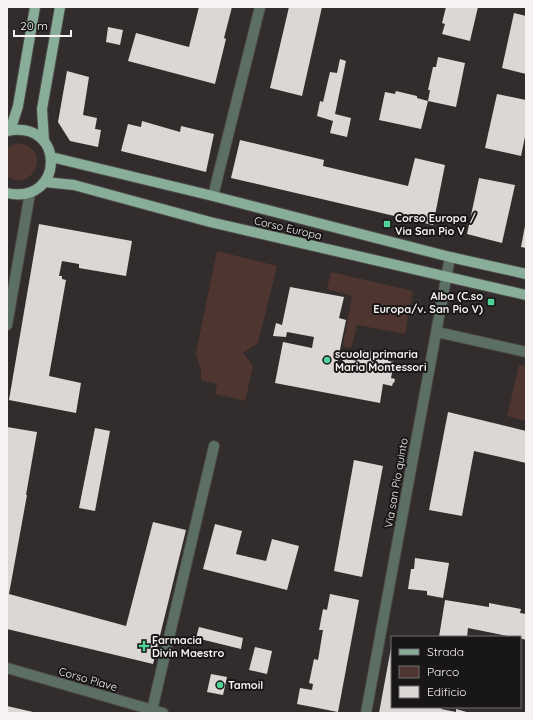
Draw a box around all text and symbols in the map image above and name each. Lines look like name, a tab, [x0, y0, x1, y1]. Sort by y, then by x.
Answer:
scale bar	[14, 12, 71, 38]
text: 20 m	[20, 18, 48, 33]
place label: Corso Europa / Via San Pio V	[395, 211, 476, 238]
street label: Corso Europa	[253, 213, 323, 243]
marker: Corso Europa / Via San Pio V	[382, 219, 392, 229]
place label: Alba (C.so Europa/v. San Pio V)	[373, 289, 483, 316]
marker: Alba (C.so Europa/v. San Pio V)	[486, 297, 496, 307]
place label: scuola primaria Maria Montessori	[335, 347, 426, 374]
marker: scuola primaria Maria Montessori	[322, 355, 332, 365]
street label: Via san Pio quinto	[381, 437, 411, 529]
place label: Farmacia Divin Maestro	[152, 633, 225, 660]
legend	[391, 636, 521, 708]
marker: Farmacia Divin Maestro	[139, 641, 149, 651]
text: Strada	[427, 644, 464, 659]
street label: Corso Piave	[57, 664, 119, 694]
text: Parco	[427, 664, 459, 679]
place label: Tamoil	[228, 678, 263, 692]
marker: Tamoil	[215, 680, 225, 690]
text: Edificio	[427, 684, 467, 699]

